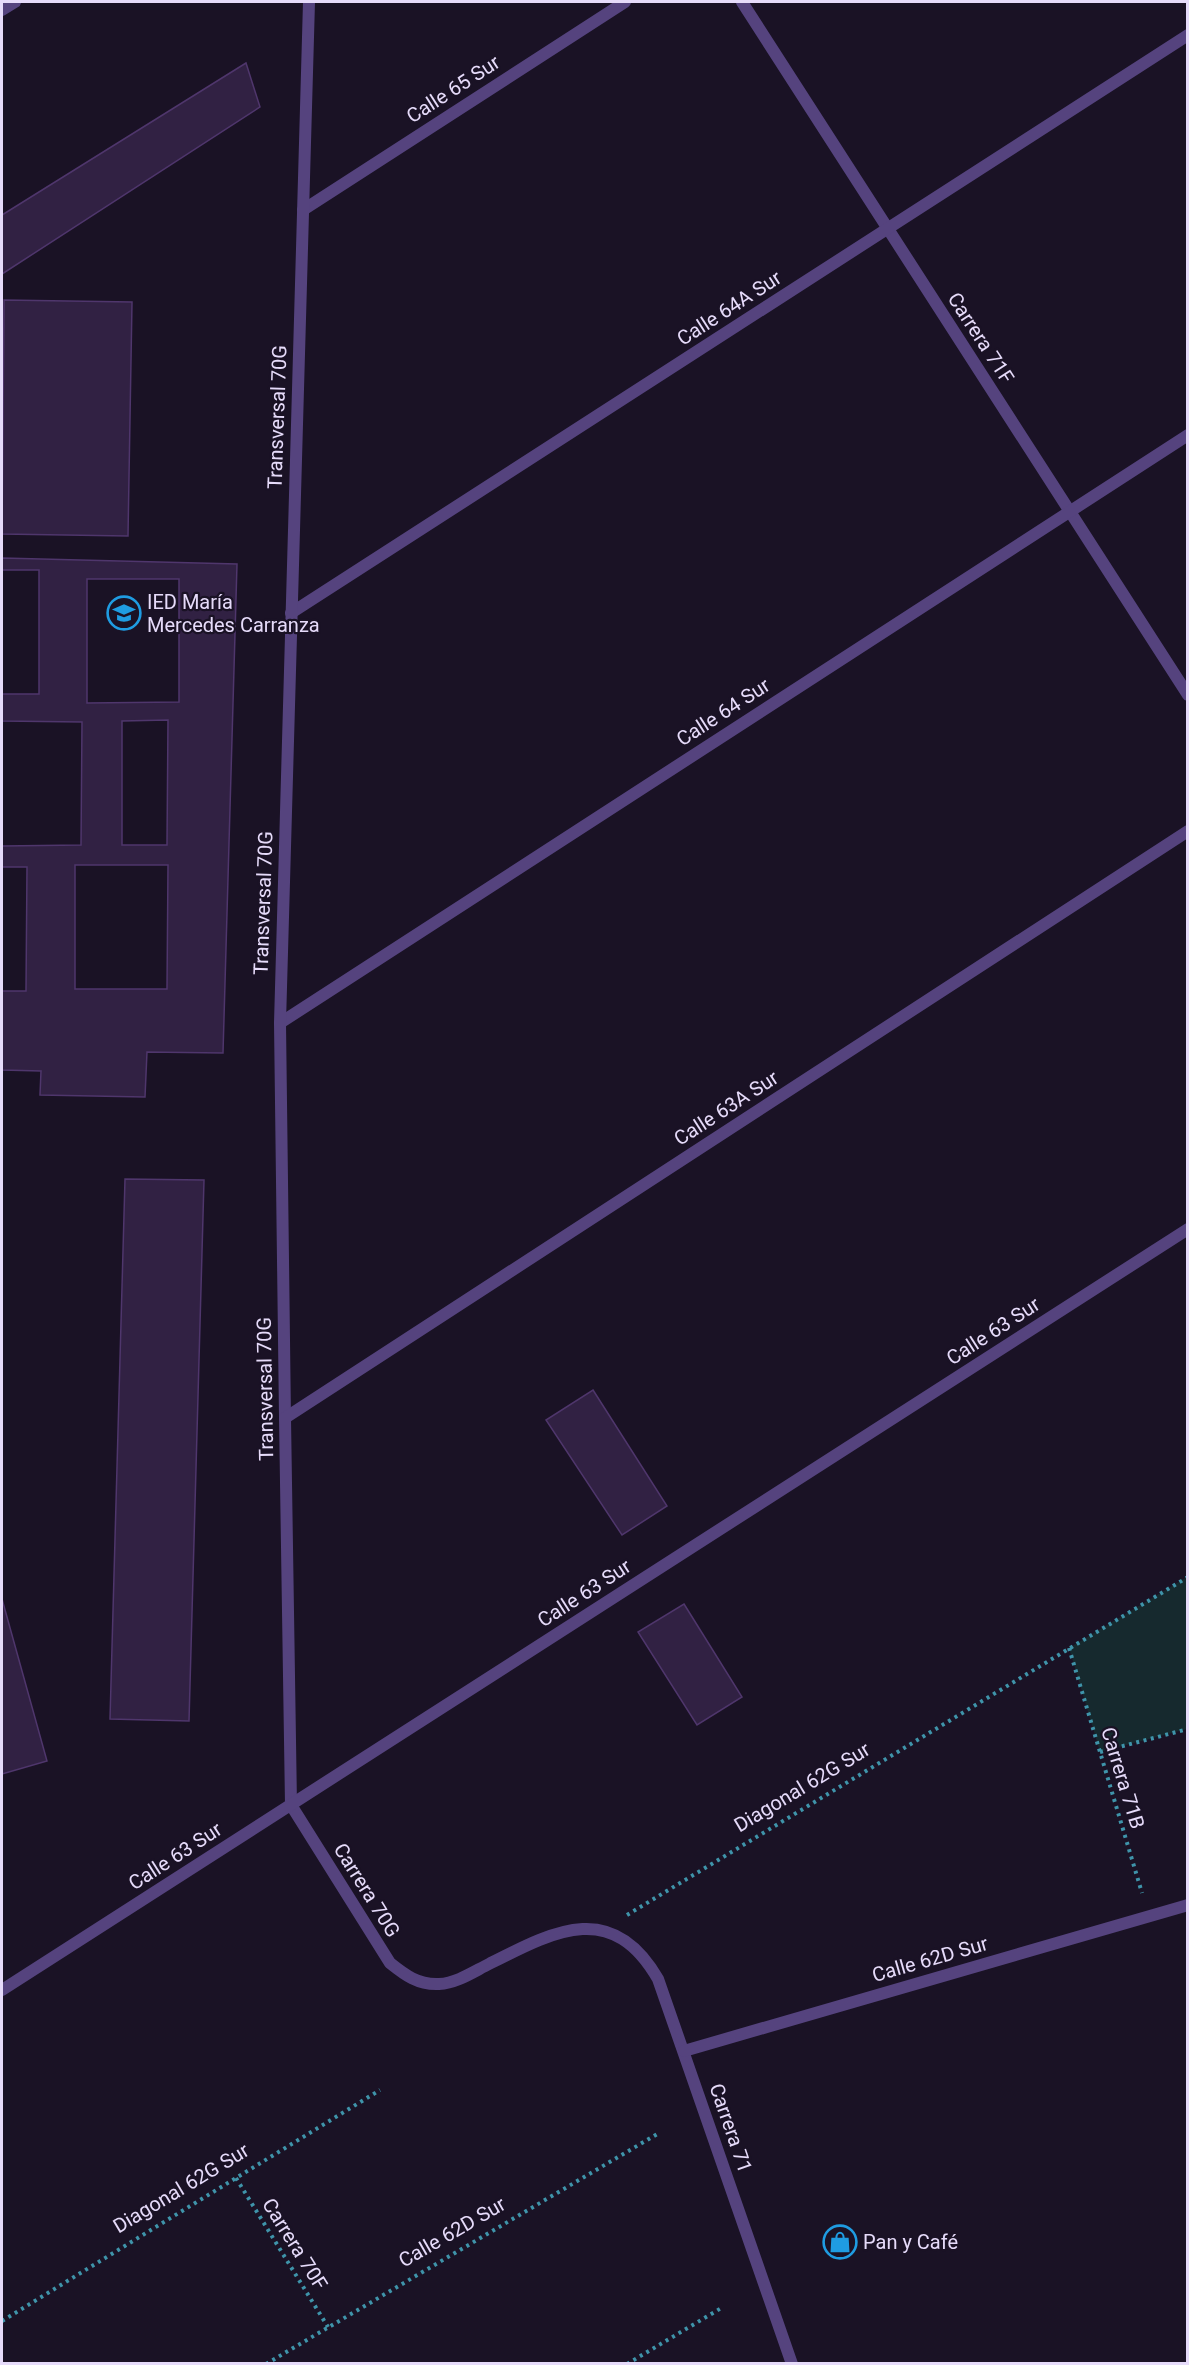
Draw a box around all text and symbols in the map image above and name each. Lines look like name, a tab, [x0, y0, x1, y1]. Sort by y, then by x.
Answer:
street label: Calle 65 Sur	[402, 50, 504, 128]
street label: Calle 64A Sur	[672, 265, 786, 351]
street label: Carrera 71F	[943, 288, 1019, 388]
street label: Transversal 70G	[262, 345, 292, 489]
place label: IED María Mercedes Carranza	[147, 590, 320, 637]
school or university icon: IED María Mercedes Carranza	[106, 595, 142, 631]
street label: Calle 64 Sur	[672, 673, 774, 751]
street label: Transversal 70G	[248, 831, 278, 975]
street label: Calle 63A Sur	[669, 1065, 783, 1151]
street label: Calle 63 Sur	[942, 1292, 1044, 1370]
street label: Transversal 70G	[252, 1317, 278, 1461]
street label: Calle 63 Sur	[533, 1554, 635, 1632]
street label: Carrera 71B	[1096, 1724, 1150, 1832]
street label: Diagonal 62G Sur	[730, 1737, 874, 1837]
street label: Calle 63 Sur	[124, 1817, 226, 1895]
street label: Carrera 70G	[329, 1839, 405, 1941]
street label: Calle 62D Sur	[869, 1931, 991, 1987]
street label: Carrera 71	[705, 2080, 757, 2176]
street label: Diagonal 62G Sur	[109, 2138, 253, 2238]
street label: Calle 62D Sur	[394, 2192, 510, 2272]
street label: Carrera 70F	[257, 2194, 333, 2294]
shop icon: Pan y Café	[822, 2224, 858, 2260]
place label: Pan y Café	[863, 2230, 958, 2254]

